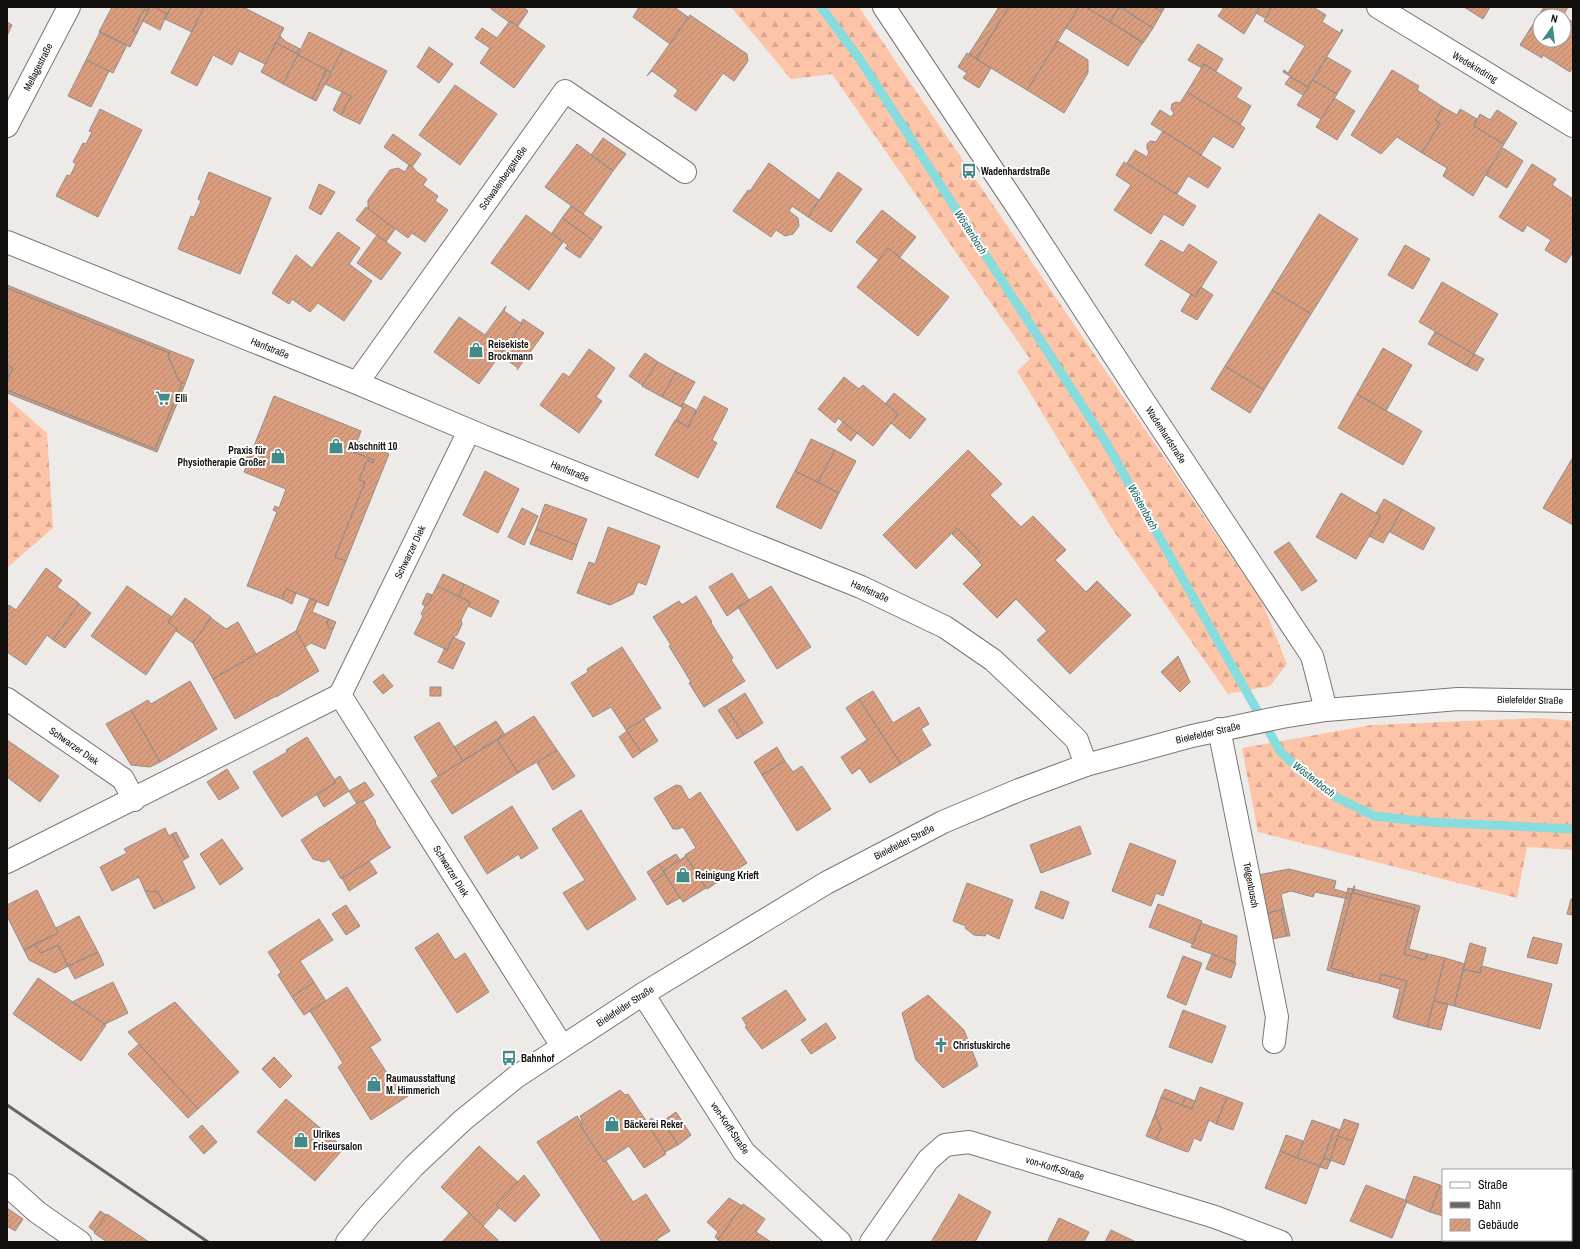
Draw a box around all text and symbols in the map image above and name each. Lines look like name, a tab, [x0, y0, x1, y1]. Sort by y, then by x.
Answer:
north arrow	[1532, 8, 1572, 48]
text: N	[1550, 11, 1559, 26]
street label: Mellagestraße	[20, 41, 56, 93]
street label: Wedekindring	[1450, 48, 1501, 86]
street label: Schwalenbergstraße	[476, 143, 530, 213]
bus stop icon: Wadenhardstraße	[960, 162, 978, 180]
place label: Wadenhardstraße	[981, 165, 1050, 178]
water label: Wöstenbach	[952, 207, 990, 257]
street label: Hanfstraße	[249, 334, 292, 362]
place label: Reisekiste Brockmann	[488, 338, 533, 363]
shop icon: Reisekiste Brockmann	[467, 341, 485, 359]
supermarket icon: Elli	[154, 389, 172, 407]
place label: Elli	[175, 392, 187, 405]
street label: Wadenhardstraße	[1143, 404, 1189, 466]
shop icon: Abschnitt 10	[327, 437, 345, 455]
place label: Abschnitt 10	[348, 440, 398, 453]
place label: Praxis für Physiotherapie Großer	[178, 444, 267, 469]
shop icon: Praxis für Physiotherapie Großer	[269, 447, 287, 465]
street label: Hanfstraße	[549, 457, 592, 485]
water label: Wöstenbach	[1125, 482, 1161, 532]
street label: Schwarzer Diek	[391, 522, 429, 581]
street label: Hanfstraße	[849, 577, 892, 605]
street label: Bielefelder Straße	[1497, 693, 1564, 707]
street label: Bielefelder Straße	[1174, 719, 1242, 747]
street label: Schwarzer Diek	[47, 724, 102, 768]
water label: Wöstenbach	[1290, 758, 1338, 800]
street label: Bielefelder Straße	[872, 821, 937, 863]
street label: Schwarzer Diek	[430, 843, 472, 900]
street label: Telgenbusch	[1240, 861, 1262, 909]
shop icon: Reinigung Krieft	[674, 866, 692, 884]
place label: Reinigung Krieft	[695, 869, 759, 882]
street label: Bielefelder Straße	[594, 982, 657, 1029]
church icon: Christuskirche	[932, 1036, 950, 1054]
place label: Christuskirche	[953, 1039, 1011, 1052]
bus stop icon: Bahnhof	[500, 1049, 518, 1067]
place label: Bahnhof	[521, 1052, 555, 1065]
place label: Raumausstattung M. Himmerich	[386, 1072, 455, 1097]
shop icon: Raumausstattung M. Himmerich	[365, 1075, 383, 1093]
street label: von-Korff-Straße	[708, 1099, 753, 1157]
shop icon: Bäckerei Reker	[603, 1115, 621, 1133]
place label: Bäckerei Reker	[624, 1118, 684, 1131]
place label: Ulrikes Friseursalon	[313, 1128, 362, 1153]
shop icon: Ulrikes Friseursalon	[292, 1131, 310, 1149]
street label: von-Korff-Straße	[1024, 1153, 1086, 1183]
legend	[1442, 1169, 1572, 1241]
text: Straße	[1478, 1177, 1508, 1193]
text: Bahn	[1478, 1197, 1501, 1213]
text: Gebäude	[1478, 1217, 1519, 1233]

